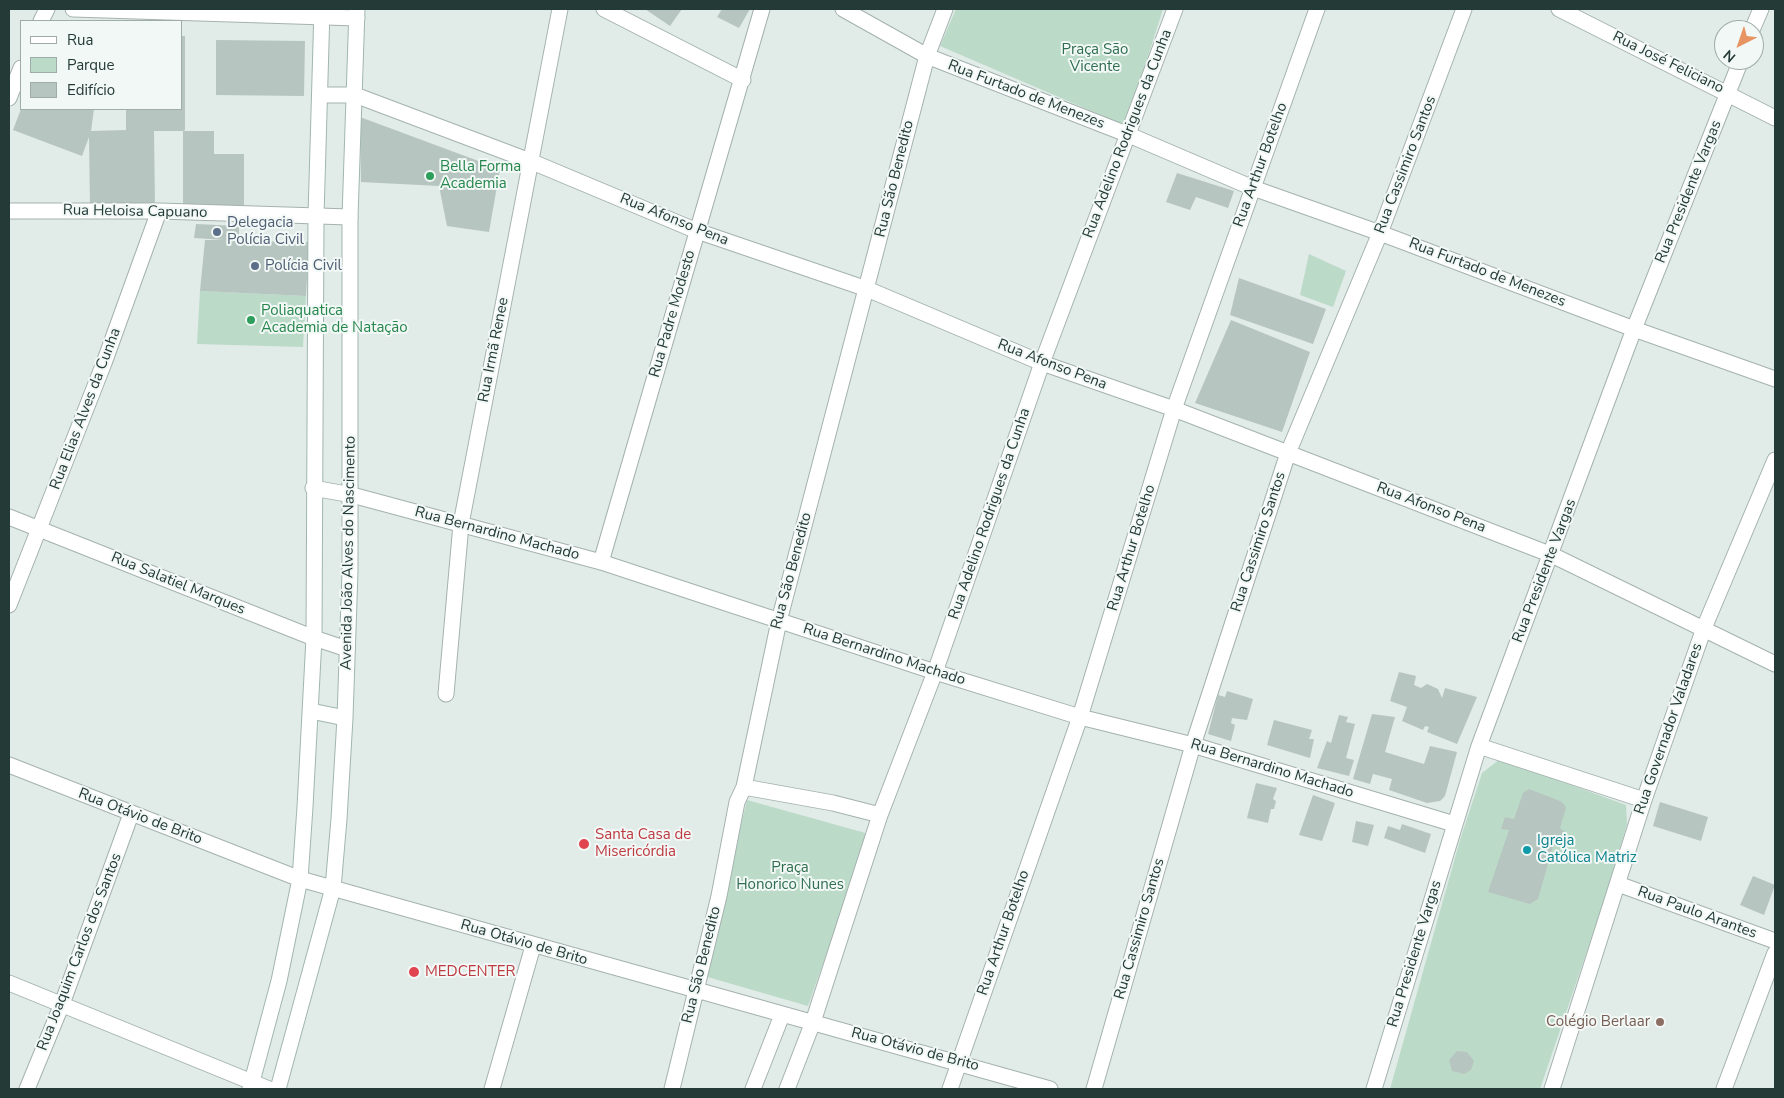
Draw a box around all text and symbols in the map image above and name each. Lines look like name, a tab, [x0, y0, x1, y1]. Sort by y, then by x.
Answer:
legend	[20, 20, 182, 110]
north arrow	[1714, 20, 1764, 70]
street label: Rua Adelino Rodrigues da Cunha	[1080, 27, 1176, 241]
street label: Rua José Feliciano	[1609, 28, 1727, 98]
text: Rua	[67, 30, 93, 50]
park label: Praça São Vicente	[1062, 41, 1128, 76]
text: N	[1719, 45, 1740, 67]
text: Parque	[67, 55, 115, 75]
street label: Rua Furtado de Menezes	[945, 57, 1107, 133]
text: Edifício	[67, 80, 115, 100]
street label: Rua Cassimiro Santos	[1371, 94, 1441, 236]
street label: Rua Arthur Botelho	[1230, 100, 1292, 230]
street label: Rua Presidente Vargas	[1652, 118, 1726, 266]
street label: Rua São Benedito	[872, 119, 918, 239]
place label: Bella Forma Academia	[440, 158, 521, 193]
marker: Bella Forma Academia	[424, 170, 436, 182]
street label: Rua Afonso Pena	[617, 190, 731, 250]
street label: Rua Heloisa Capuano	[63, 202, 207, 222]
place label: Delegacia Polícia Civil	[227, 214, 304, 249]
marker: Delegacia Polícia Civil	[211, 226, 223, 238]
street label: Rua Furtado de Menezes	[1406, 235, 1568, 311]
street label: Rua Padre Modesto	[646, 248, 700, 380]
place label: Polícia Civil	[265, 257, 342, 275]
marker: Polícia Civil	[249, 260, 261, 272]
street label: Rua Irmã Renee	[475, 296, 513, 404]
place label: Poliaquatica Academia de Natação	[261, 302, 408, 337]
marker: Poliaquatica Academia de Natação	[245, 314, 257, 326]
street label: Rua Elias Alves da Cunha	[47, 326, 125, 492]
street label: Rua Afonso Pena	[995, 336, 1109, 394]
street label: Rua Adelino Rodrigues da Cunha	[945, 406, 1035, 622]
street label: Avenida João Alves do Nascimento	[338, 436, 360, 670]
street label: Rua Cassimiro Santos	[1228, 470, 1290, 614]
street label: Rua Afonso Pena	[1374, 479, 1488, 537]
street label: Rua Arthur Botelho	[1104, 483, 1160, 613]
street label: Rua Presidente Vargas	[1509, 497, 1581, 645]
street label: Rua Bernardino Machado	[413, 503, 581, 565]
street label: Rua São Benedito	[768, 511, 816, 631]
street label: Rua Salatiel Marques	[108, 549, 248, 619]
street label: Rua Bernardino Machado	[801, 620, 967, 690]
street label: Rua Governador Valadares	[1631, 641, 1707, 817]
street label: Rua Bernardino Machado	[1188, 736, 1356, 802]
street label: Rua Otávio de Brito	[75, 785, 205, 849]
place label: Santa Casa de Misericórdia	[595, 826, 691, 861]
place label: Igreja Católica Matriz	[1537, 832, 1637, 867]
marker: Santa Casa de Misericórdia	[577, 837, 591, 851]
marker: Igreja Católica Matriz	[1521, 844, 1533, 856]
street label: Rua Joaquim Carlos dos Santos	[34, 851, 126, 1053]
street label: Rua Cassimiro Santos	[1111, 856, 1169, 1002]
park label: Praça Honorico Nunes	[736, 859, 844, 894]
street label: Rua Arthur Botelho	[974, 868, 1034, 998]
street label: Rua Presidente Vargas	[1384, 878, 1446, 1030]
street label: Rua Paulo Arantes	[1635, 883, 1759, 943]
street label: Rua São Benedito	[679, 905, 725, 1025]
street label: Rua Otávio de Brito	[458, 916, 590, 970]
place label: MEDCENTER	[425, 963, 515, 981]
marker: MEDCENTER	[407, 965, 421, 979]
place label: Colégio Berlaar	[1546, 1013, 1650, 1031]
marker: Colégio Berlaar	[1654, 1016, 1666, 1028]
street label: Rua Otávio de Brito	[849, 1024, 981, 1076]

